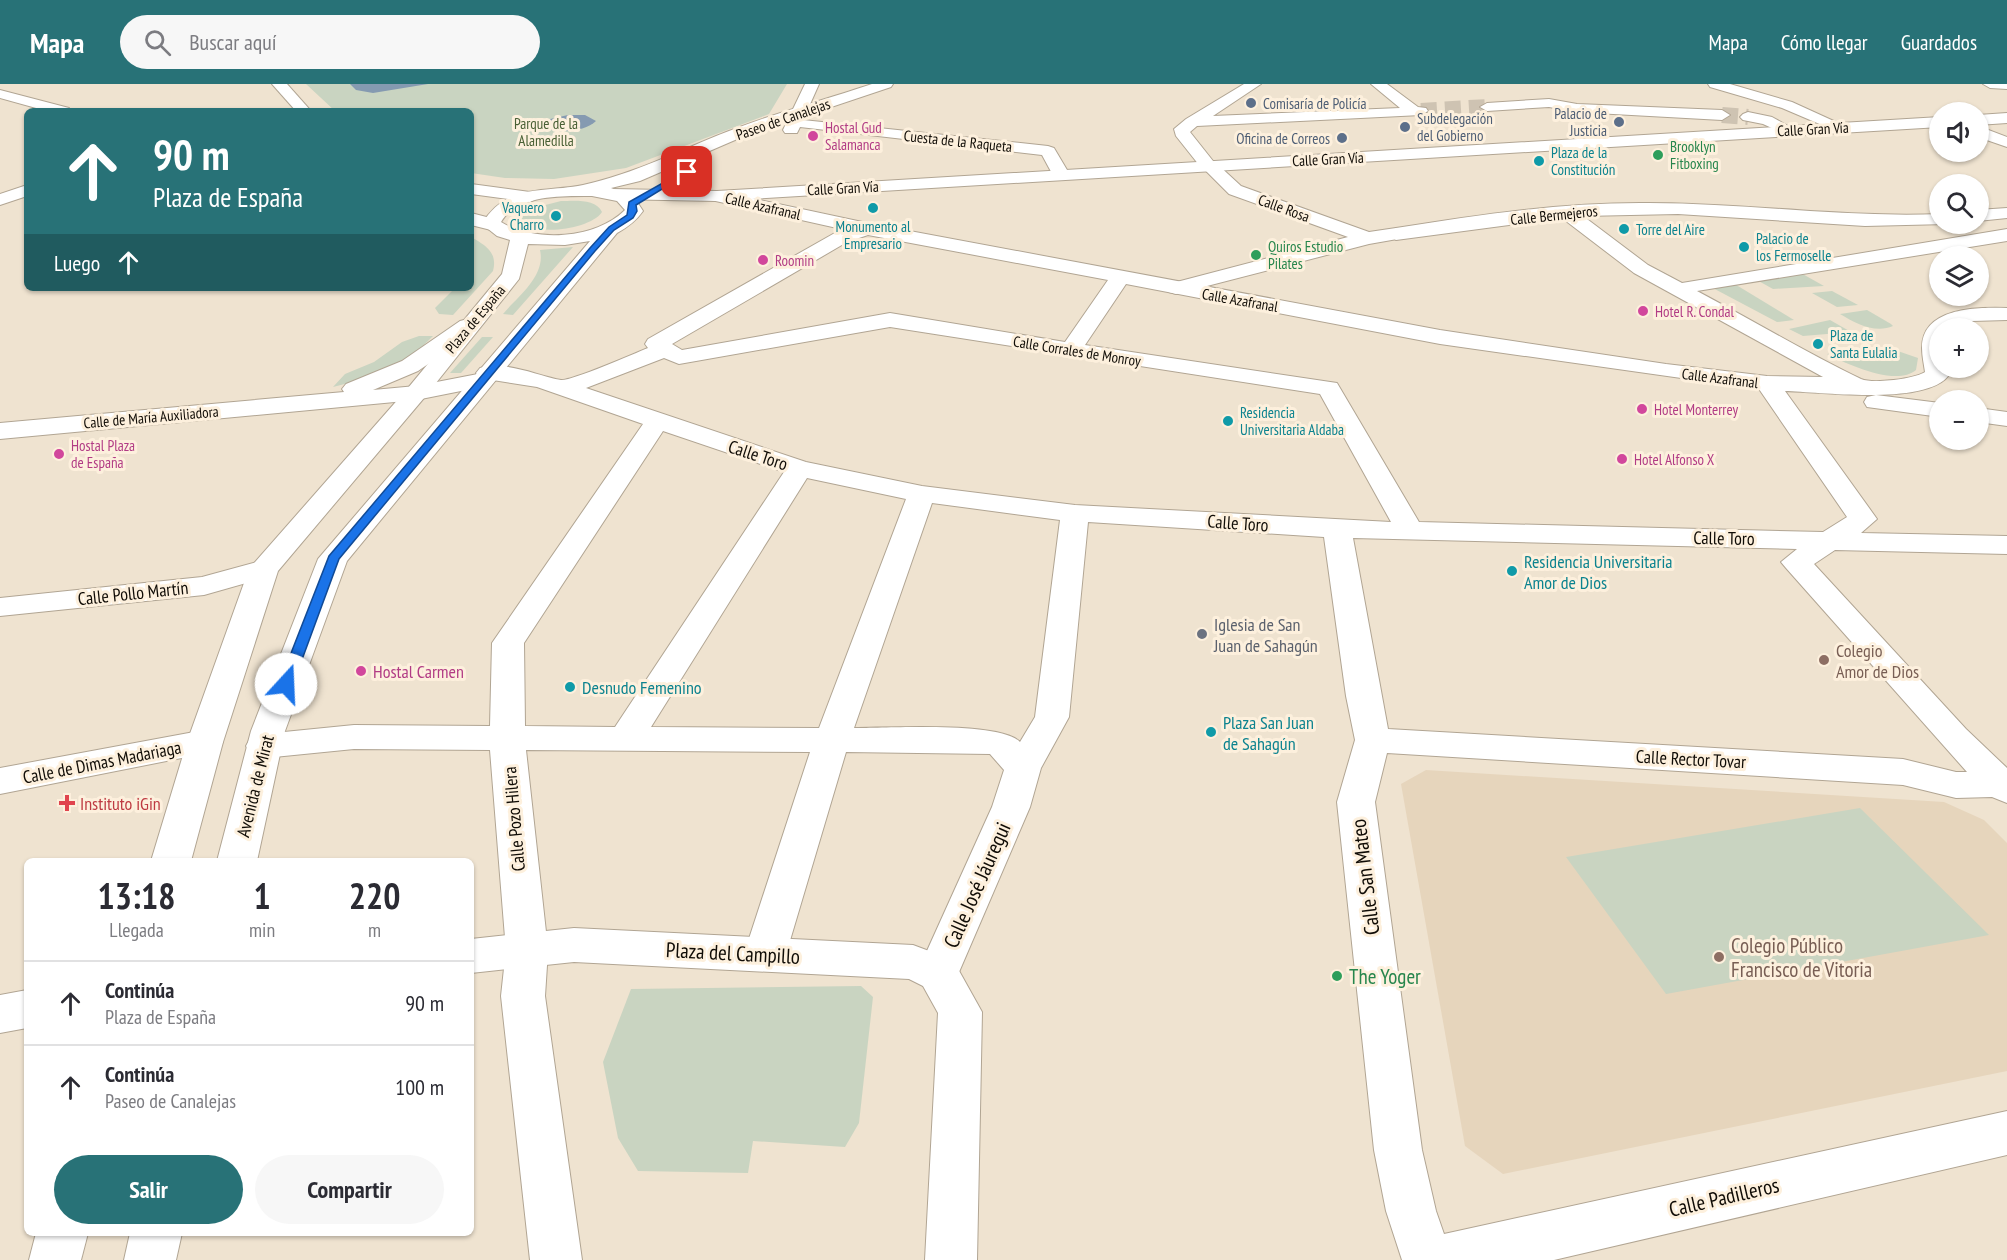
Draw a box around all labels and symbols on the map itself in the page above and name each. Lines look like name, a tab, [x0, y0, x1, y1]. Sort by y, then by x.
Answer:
street label: Paseo de Canalejas	[733, 94, 833, 144]
place label: Comisaría de Policía	[1263, 94, 1367, 113]
marker: Comisaría de Policía	[1244, 96, 1258, 110]
place label: Palacio de Justicia	[1554, 104, 1607, 140]
place label: Subdelegación del Gobierno	[1417, 109, 1493, 145]
park label: Parque de la Alamedilla	[514, 114, 578, 150]
marker: Palacio de Justicia	[1612, 115, 1626, 129]
place label: Hostal Gud Salamanca	[825, 118, 882, 154]
street label: Calle Gran Vía	[1777, 118, 1849, 140]
marker: Subdelegación del Gobierno	[1398, 120, 1412, 134]
street label: Cuesta de la Raqueta	[903, 126, 1013, 156]
marker: Hostal Gud Salamanca	[806, 129, 820, 143]
place label: Oficina de Correos	[1236, 129, 1330, 148]
marker: Oficina de Correos	[1335, 131, 1349, 145]
place label: Brooklyn Fitboxing	[1670, 137, 1719, 173]
place label: Plaza de la Constitución	[1551, 143, 1615, 179]
pin	[661, 146, 712, 197]
street label: Calle Gran Vía	[1292, 148, 1364, 170]
marker: Brooklyn Fitboxing	[1651, 148, 1665, 162]
marker: Plaza de la Constitución	[1532, 154, 1546, 168]
street label: Calle Gran Vía	[807, 177, 879, 199]
street label: Calle Azafranal	[723, 188, 803, 224]
street label: Calle Rosa	[1256, 190, 1312, 226]
place label: Vaquero Charro	[501, 198, 544, 234]
marker: Monumento al Empresario	[866, 201, 880, 215]
street label: Calle Bermejeros	[1510, 201, 1598, 229]
marker: Vaquero Charro	[549, 209, 563, 223]
place label: Monumento al Empresario	[836, 217, 911, 253]
place label: Torre del Aire	[1636, 220, 1705, 239]
marker: Torre del Aire	[1617, 222, 1631, 236]
place label: Palacio de los Fermoselle	[1756, 229, 1831, 265]
place label: Quiros Estudio Pilates	[1268, 237, 1343, 273]
marker: Palacio de los Fermoselle	[1737, 240, 1751, 254]
marker: Quiros Estudio Pilates	[1249, 248, 1263, 262]
place label: Roomin	[775, 251, 814, 270]
marker: Roomin	[756, 253, 770, 267]
street label: Plaza de España	[441, 281, 509, 357]
street label: Calle Azafranal	[1200, 284, 1280, 316]
place label: Hotel R. Condal	[1655, 302, 1734, 321]
marker: Hotel R. Condal	[1636, 304, 1650, 318]
place label: Plaza de Santa Eulalia	[1830, 326, 1898, 362]
street label: Calle Corrales de Monroy	[1012, 332, 1142, 371]
marker: Plaza de Santa Eulalia	[1811, 337, 1825, 351]
street label: Calle Azafranal	[1681, 364, 1760, 392]
place label: Hotel Monterrey	[1654, 400, 1738, 419]
street label: Calle de María Auxiliadora	[83, 402, 219, 432]
marker: Hotel Monterrey	[1635, 402, 1649, 416]
place label: Residencia Universitaria Aldaba	[1240, 403, 1344, 439]
marker: Residencia Universitaria Aldaba	[1221, 414, 1235, 428]
street label: Calle Toro	[725, 435, 791, 475]
place label: Hostal Plaza de España	[71, 436, 135, 472]
marker: Hostal Plaza de España	[52, 447, 66, 461]
place label: Hotel Alfonso X	[1634, 450, 1715, 469]
marker: Hotel Alfonso X	[1615, 452, 1629, 466]
street label: Calle Toro	[1207, 509, 1269, 537]
street label: Calle Toro	[1693, 526, 1755, 550]
place label: Residencia Universitaria Amor de Dios	[1524, 550, 1673, 594]
marker: Residencia Universitaria Amor de Dios	[1505, 564, 1519, 578]
street label: Calle Pollo Martín	[77, 576, 189, 610]
place label: Iglesia de San Juan de Sahagún	[1213, 613, 1318, 657]
marker: Iglesia de San Juan de Sahagún	[1195, 627, 1209, 641]
place label: Colegio Amor de Dios	[1836, 639, 1919, 683]
position arrow	[254, 652, 318, 716]
marker: Colegio Amor de Dios	[1817, 653, 1831, 667]
place label: Hostal Carmen	[373, 660, 464, 683]
marker: Hostal Carmen	[354, 664, 368, 678]
place label: Desnudo Femenino	[582, 676, 702, 699]
marker: Desnudo Femenino	[563, 680, 577, 694]
place label: Plaza San Juan de Sahagún	[1223, 711, 1314, 755]
marker: Plaza San Juan de Sahagún	[1204, 725, 1218, 739]
street label: Avenida de Mirat	[231, 732, 279, 839]
street label: Calle de Dimas Madariaga	[21, 735, 183, 789]
street label: Calle Rector Tovar	[1635, 745, 1747, 773]
street label: Calle Pozo Hilera	[498, 766, 530, 872]
place label: Instituto iGin	[80, 792, 161, 815]
marker: Instituto iGin	[58, 794, 76, 812]
street label: Calle San Mateo	[1344, 817, 1386, 937]
street label: Calle José Jáuregui	[937, 818, 1017, 952]
place label: Colegio Público Francisco de Vitoria	[1731, 932, 1872, 983]
street label: Plaza del Campillo	[665, 936, 801, 970]
marker: Colegio Público Francisco de Vitoria	[1712, 950, 1726, 964]
place label: The Yoger	[1349, 963, 1421, 990]
marker: The Yoger	[1330, 969, 1344, 983]
street label: Calle Padilleros	[1666, 1171, 1782, 1223]

